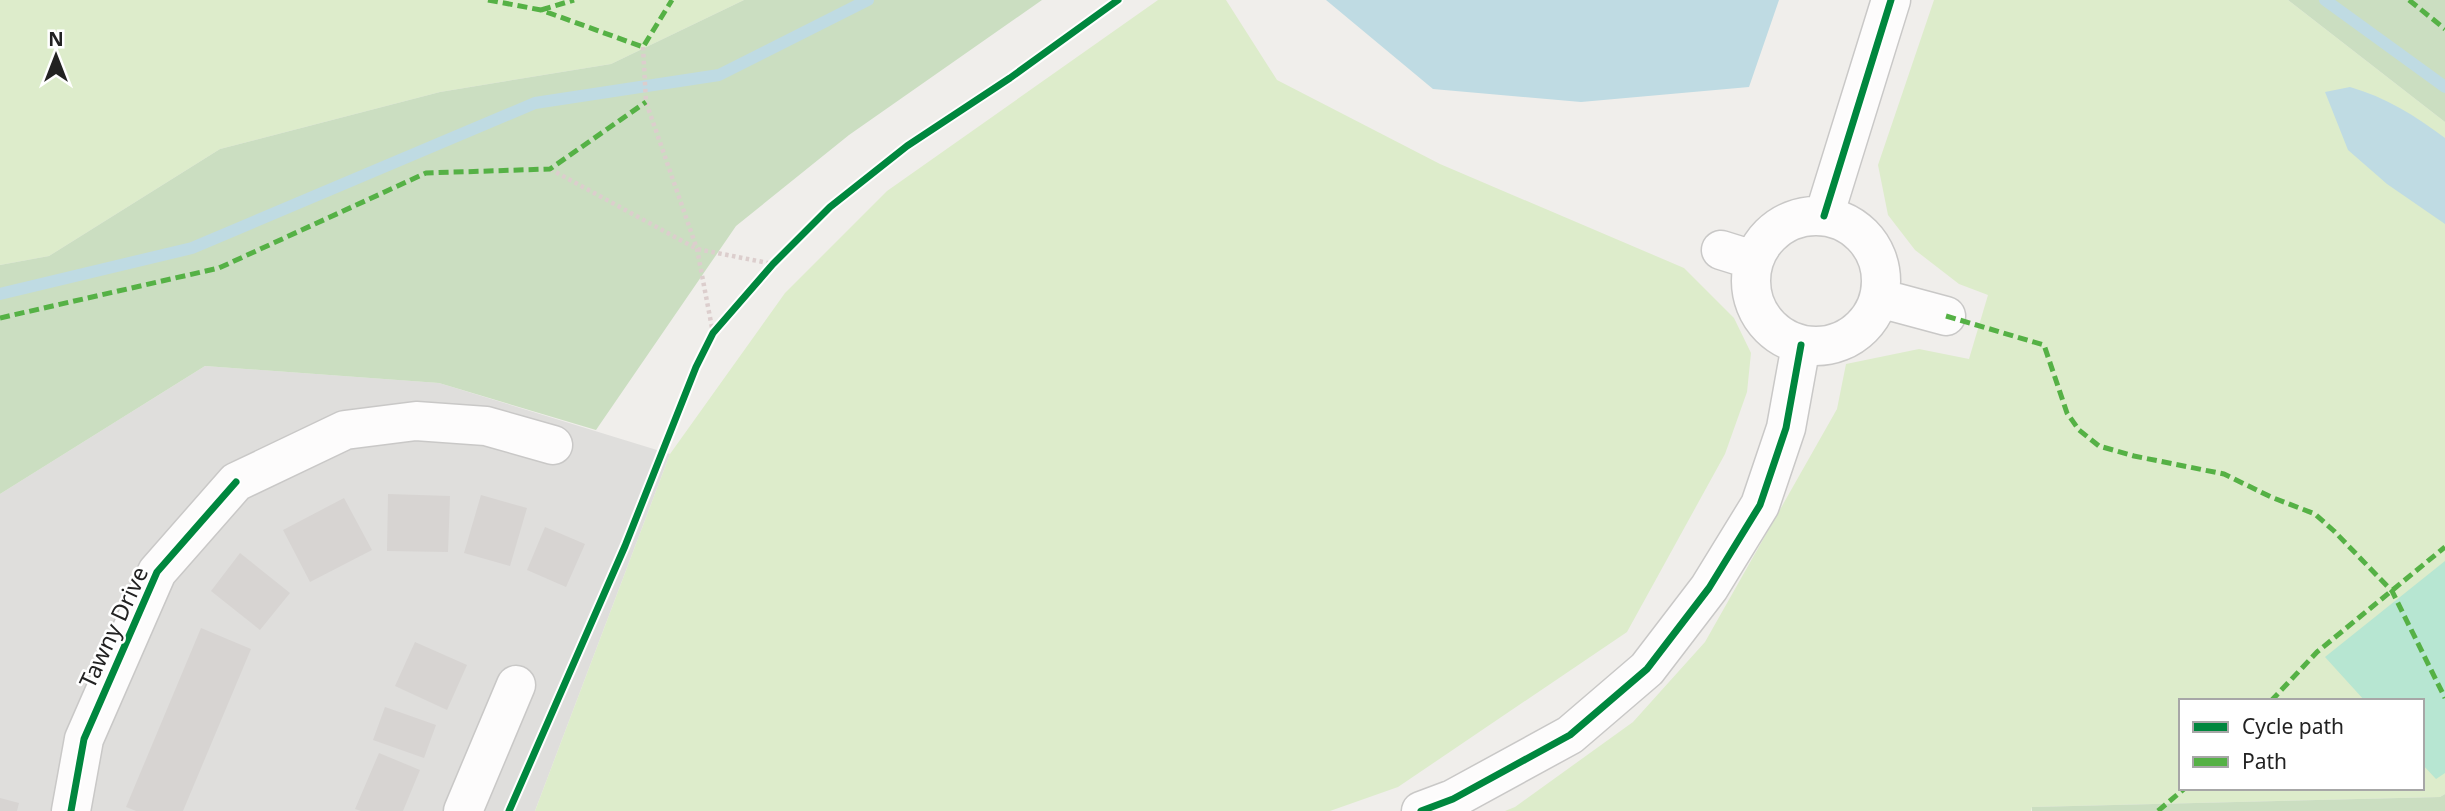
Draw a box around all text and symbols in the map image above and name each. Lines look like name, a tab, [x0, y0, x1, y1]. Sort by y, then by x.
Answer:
north arrow	[21, 21, 91, 91]
text: N	[48, 26, 64, 52]
street label: Tawny Drive	[71, 561, 155, 693]
legend	[2179, 699, 2424, 790]
text: Cycle path	[2242, 712, 2344, 740]
text: Path	[2242, 747, 2287, 775]

